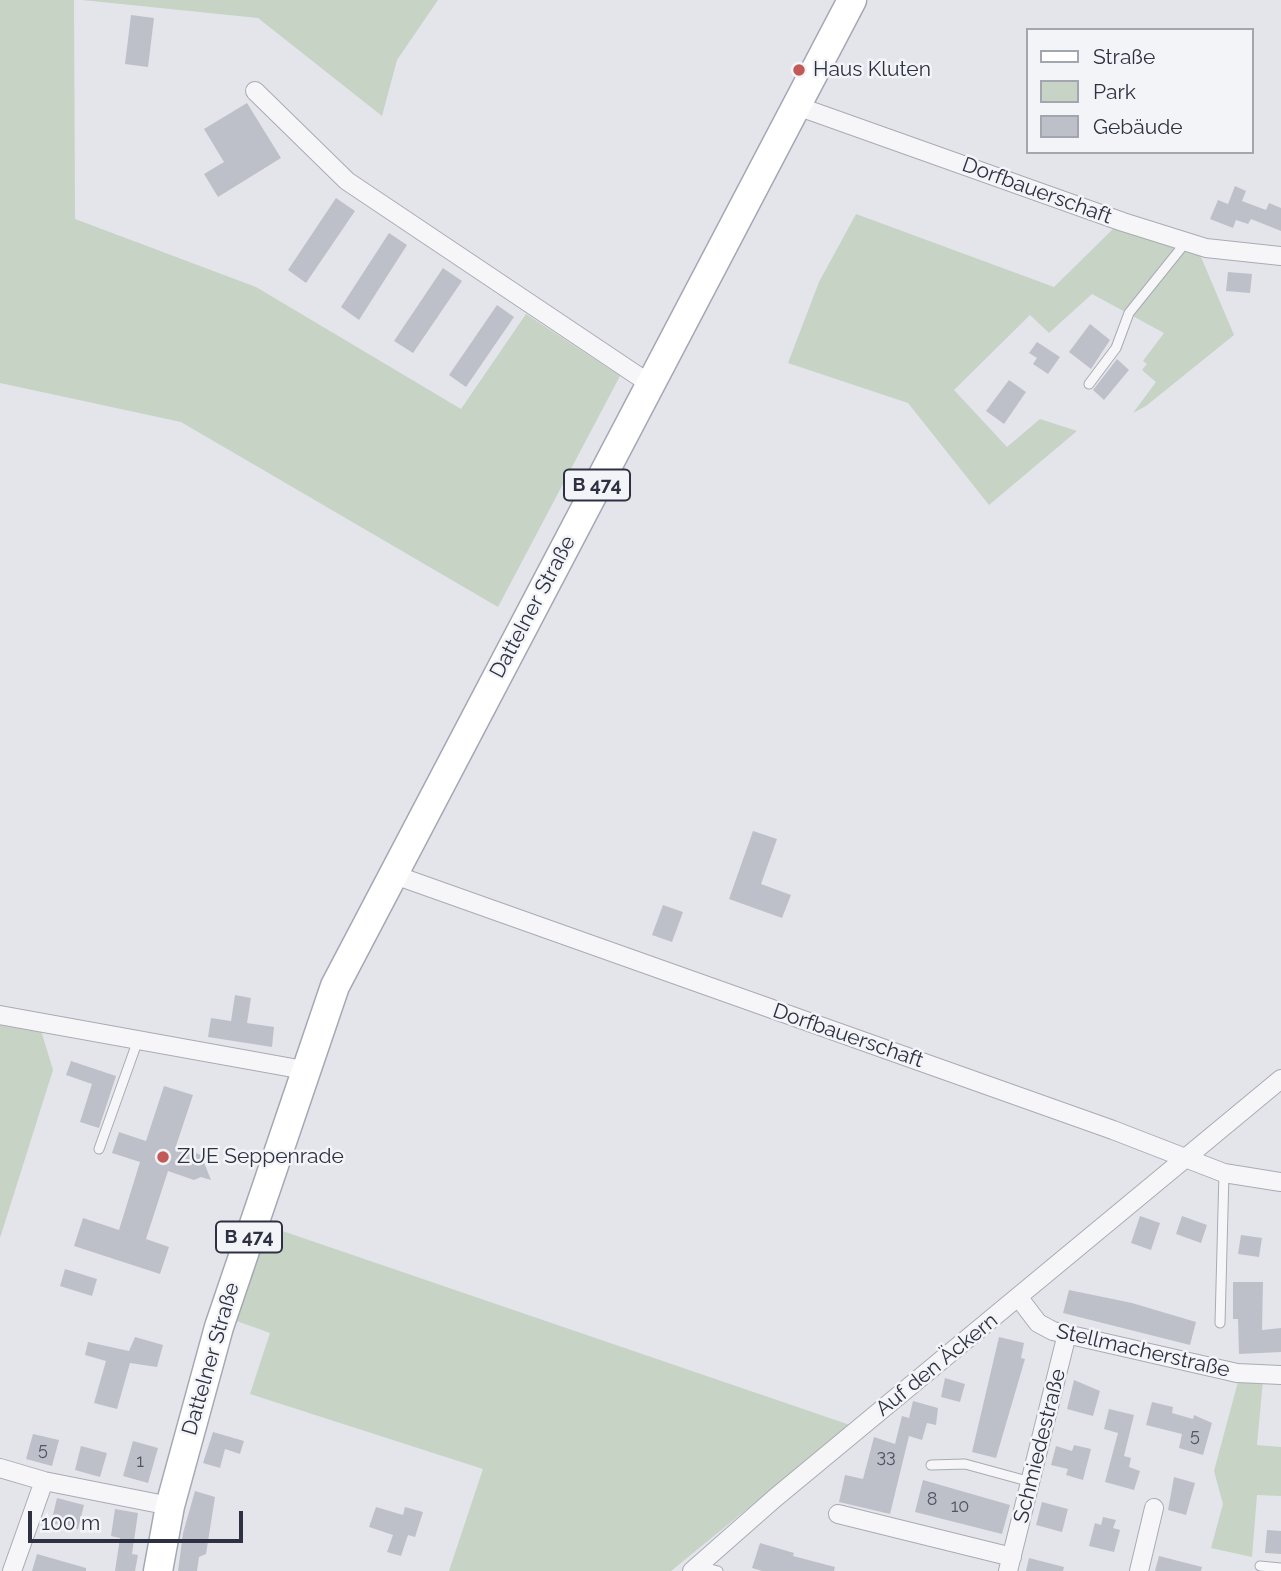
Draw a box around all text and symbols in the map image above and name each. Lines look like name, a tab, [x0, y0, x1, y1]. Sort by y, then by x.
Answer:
legend	[1026, 28, 1253, 154]
text: Straße	[1093, 44, 1155, 69]
place label: Haus Kluten	[813, 57, 931, 83]
marker: Haus Kluten	[791, 62, 807, 78]
text: Park	[1093, 79, 1136, 104]
text: Gebäude	[1093, 114, 1183, 139]
street label: Dorfbauerschaft	[959, 152, 1115, 230]
road number: B 474	[564, 470, 630, 500]
street label: Dattelner Straße	[485, 531, 581, 683]
street label: Dorfbauerschaft	[769, 998, 927, 1074]
place label: ZUE Seppenrade	[177, 1144, 344, 1170]
marker: ZUE Seppenrade	[155, 1149, 171, 1165]
road number: B 474	[216, 1222, 282, 1252]
street label: Dattelner Straße	[177, 1280, 245, 1438]
street label: Auf den Äckern	[871, 1308, 1003, 1422]
street label: Stellmacherstraße	[1054, 1319, 1232, 1383]
street label: Schmiedestraße	[1009, 1366, 1071, 1526]
house number: 5	[1190, 1425, 1200, 1447]
house number: 5	[38, 1439, 48, 1461]
house number: 33	[876, 1446, 896, 1468]
house number: 1	[136, 1451, 144, 1473]
house number: 8	[927, 1489, 937, 1511]
house number: 10	[951, 1496, 969, 1518]
scale bar	[32, 1498, 247, 1542]
text: 100 m	[41, 1510, 100, 1535]

